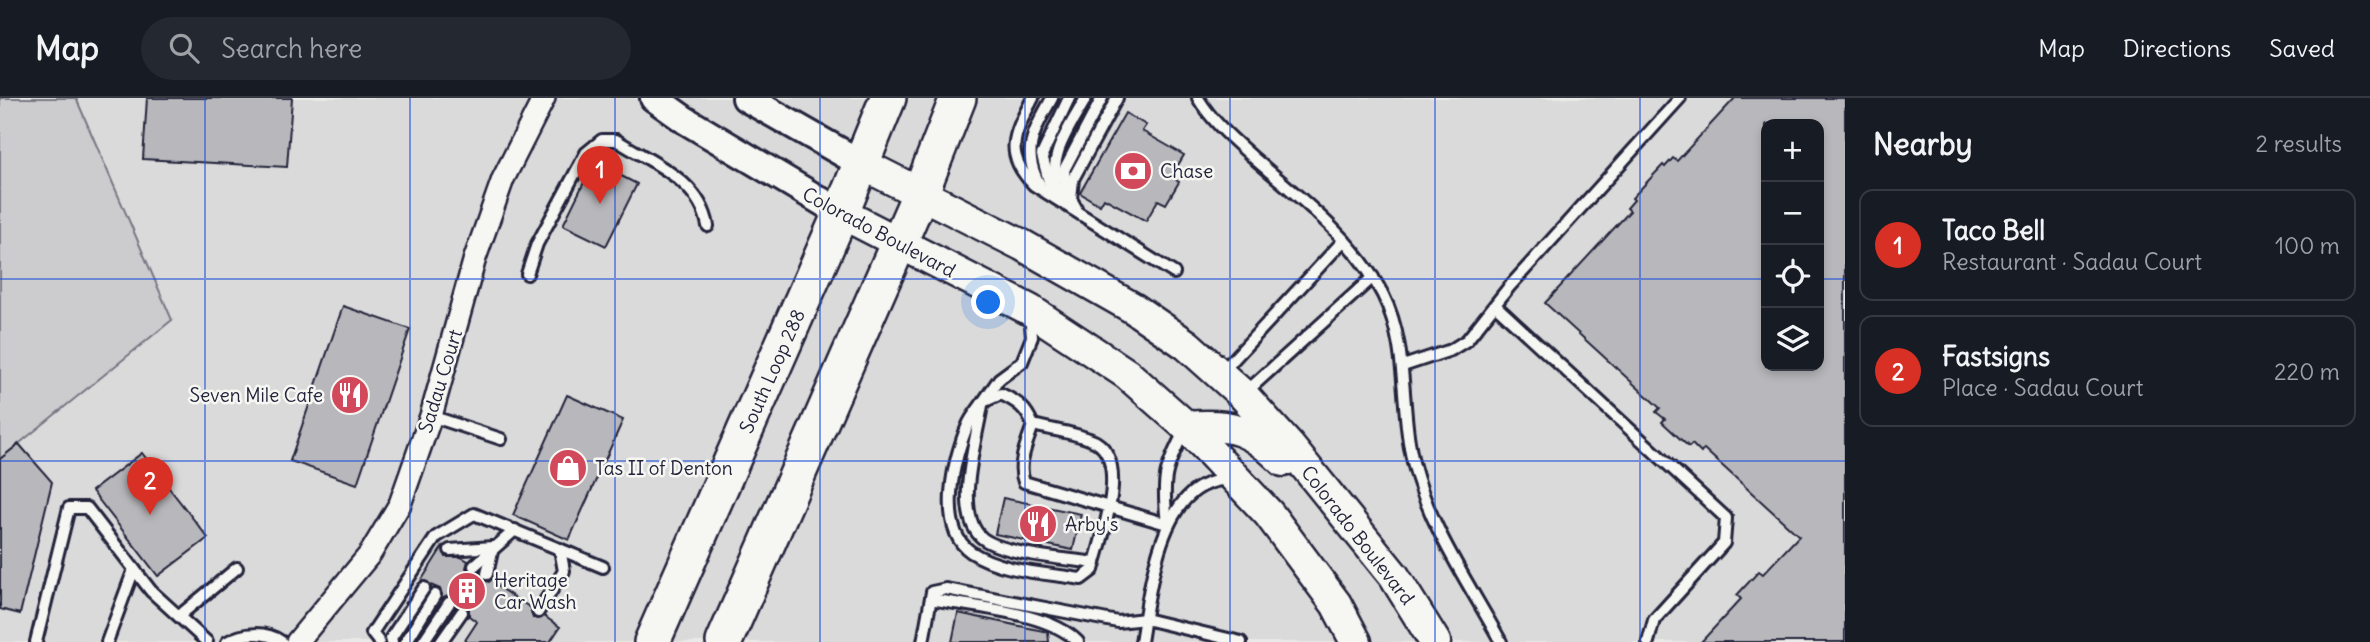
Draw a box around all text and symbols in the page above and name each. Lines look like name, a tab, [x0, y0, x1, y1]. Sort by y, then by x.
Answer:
search box	[141, 17, 631, 80]
text: Map	[35, 27, 99, 69]
icon: search	[165, 29, 203, 67]
text: Search here	[221, 32, 362, 65]
text: Map	[2038, 33, 2085, 63]
text: Directions	[2123, 33, 2231, 63]
text: Saved	[2269, 33, 2335, 63]
map controls	[1761, 119, 1824, 371]
button: +	[1761, 119, 1824, 182]
text: Nearby	[1873, 125, 1973, 163]
text: 2 results	[2256, 129, 2342, 158]
pin: 1	[577, 146, 623, 204]
bank icon: Chase	[1112, 150, 1154, 192]
place label: Chase	[1160, 159, 1213, 183]
street label: Colorado Boulevard	[798, 181, 960, 283]
button: −	[1761, 182, 1824, 245]
text: Taco Bell	[1942, 214, 2045, 247]
text: 1	[1893, 231, 1903, 260]
text: 100 m	[2275, 231, 2340, 260]
button: locate	[1761, 245, 1824, 308]
text: Restaurant · Sadau Court	[1942, 247, 2202, 276]
your location	[971, 285, 1005, 319]
street label: South Loop 288	[734, 305, 810, 437]
button: layers	[1761, 308, 1824, 371]
street label: Sadau Court	[413, 326, 467, 436]
text: Fastsigns	[1942, 340, 2050, 373]
text: 2	[1892, 357, 1904, 386]
text: 220 m	[2274, 357, 2340, 386]
text: Place · Sadau Court	[1942, 373, 2143, 402]
restaurant icon: Seven Mile Cafe	[329, 374, 371, 416]
place label: Seven Mile Cafe	[189, 383, 323, 407]
shop icon: Tas II of Denton	[547, 447, 589, 489]
place label: Tas II of Denton	[595, 456, 733, 480]
pin: 2	[127, 457, 173, 515]
street label: Colorado Boulevard	[1296, 461, 1420, 609]
restaurant icon: Arby's	[1017, 503, 1059, 545]
place label: Arby's	[1065, 512, 1119, 536]
place label: Heritage Car Wash	[494, 568, 577, 614]
building icon: Heritage Car Wash	[446, 570, 488, 612]

